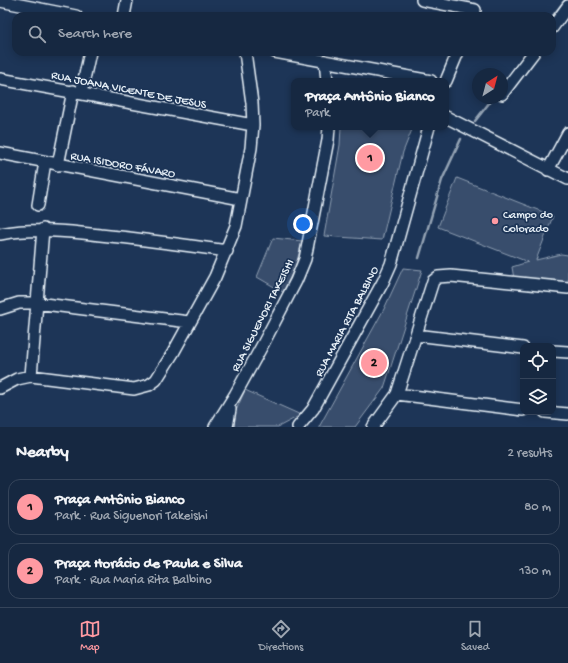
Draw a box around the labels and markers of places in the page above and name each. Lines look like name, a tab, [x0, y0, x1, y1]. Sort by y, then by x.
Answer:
pin: 1	[357, 143, 383, 173]
place label: Campo do Colorado	[503, 209, 553, 237]
marker: Campo do Colorado	[490, 216, 500, 226]
pin: 2	[361, 348, 387, 378]

